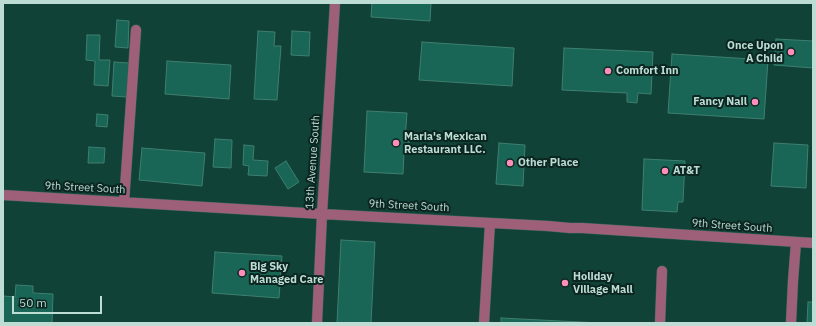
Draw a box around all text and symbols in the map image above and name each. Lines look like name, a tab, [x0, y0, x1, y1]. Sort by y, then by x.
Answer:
place label: Once Upon A Child	[727, 39, 783, 65]
marker: Once Upon A Child	[786, 47, 796, 57]
place label: Comfort Inn	[616, 64, 678, 78]
marker: Comfort Inn	[603, 66, 613, 76]
place label: Fancy Nail	[693, 95, 747, 109]
marker: Fancy Nail	[750, 97, 760, 107]
street label: 13th Avenue South	[303, 115, 323, 209]
place label: Maria's Mexican Restaurant LLC.	[404, 130, 487, 156]
marker: Maria's Mexican Restaurant LLC.	[391, 138, 401, 148]
place label: Other Place	[518, 156, 578, 170]
marker: Other Place	[505, 158, 515, 168]
place label: AT&T	[673, 164, 700, 178]
marker: AT&T	[660, 166, 670, 176]
street label: 9th Street South	[44, 179, 126, 197]
street label: 9th Street South	[368, 197, 450, 215]
street label: 9th Street South	[691, 217, 773, 235]
place label: Big Sky Managed Care	[250, 260, 324, 286]
marker: Big Sky Managed Care	[237, 268, 247, 278]
place label: Holiday Village Mall	[573, 270, 633, 296]
marker: Holiday Village Mall	[560, 278, 570, 288]
scale bar	[14, 288, 104, 314]
text: 50 m	[19, 295, 47, 310]

